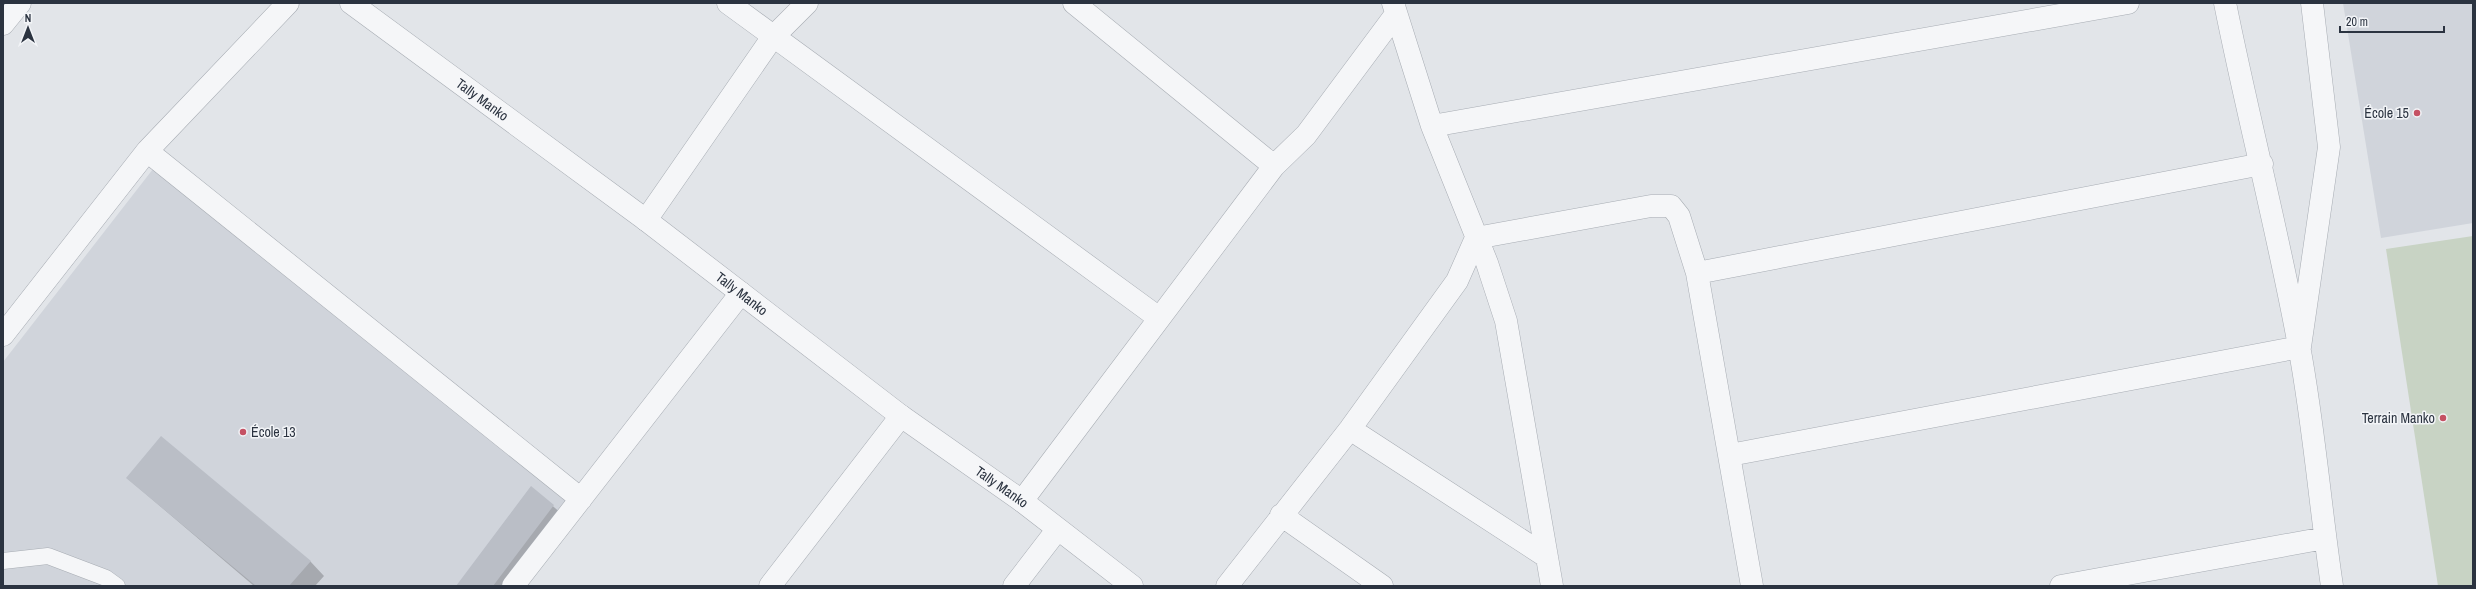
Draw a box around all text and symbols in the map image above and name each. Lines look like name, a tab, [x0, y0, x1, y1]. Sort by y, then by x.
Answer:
north arrow	[8, 8, 48, 48]
scale bar	[2340, 8, 2444, 34]
text: N	[25, 11, 31, 25]
text: 20 m	[2346, 14, 2368, 30]
street label: Tally Manko	[452, 74, 512, 125]
place label: École 15	[2364, 104, 2409, 122]
marker: École 15	[2412, 108, 2422, 118]
street label: Tally Manko	[712, 268, 771, 319]
place label: Terrain Manko	[2362, 409, 2435, 427]
marker: Terrain Manko	[2438, 413, 2448, 423]
place label: École 13	[251, 423, 296, 441]
marker: École 13	[238, 427, 248, 437]
street label: Tally Manko	[972, 462, 1032, 512]

